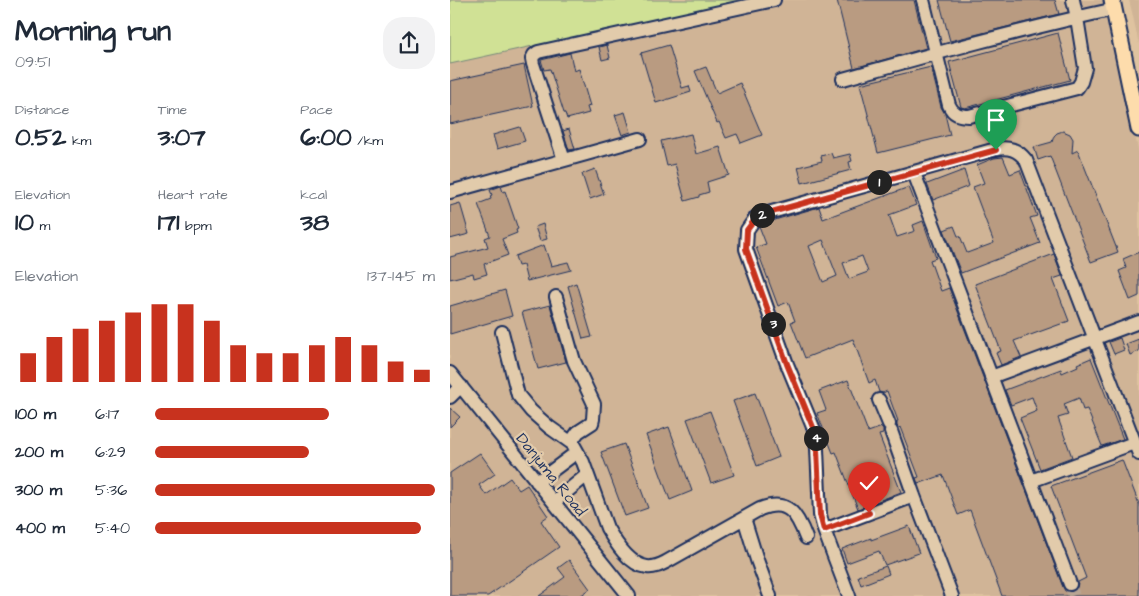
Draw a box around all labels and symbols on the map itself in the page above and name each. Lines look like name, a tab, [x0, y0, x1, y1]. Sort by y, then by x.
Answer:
pin	[975, 99, 1017, 150]
pin: 1	[866, 170, 892, 194]
pin: 2	[750, 202, 774, 228]
pin: 3	[760, 312, 786, 336]
pin: 4	[804, 426, 828, 450]
street label: Danjuma Road	[511, 428, 592, 521]
pin	[848, 462, 890, 513]

